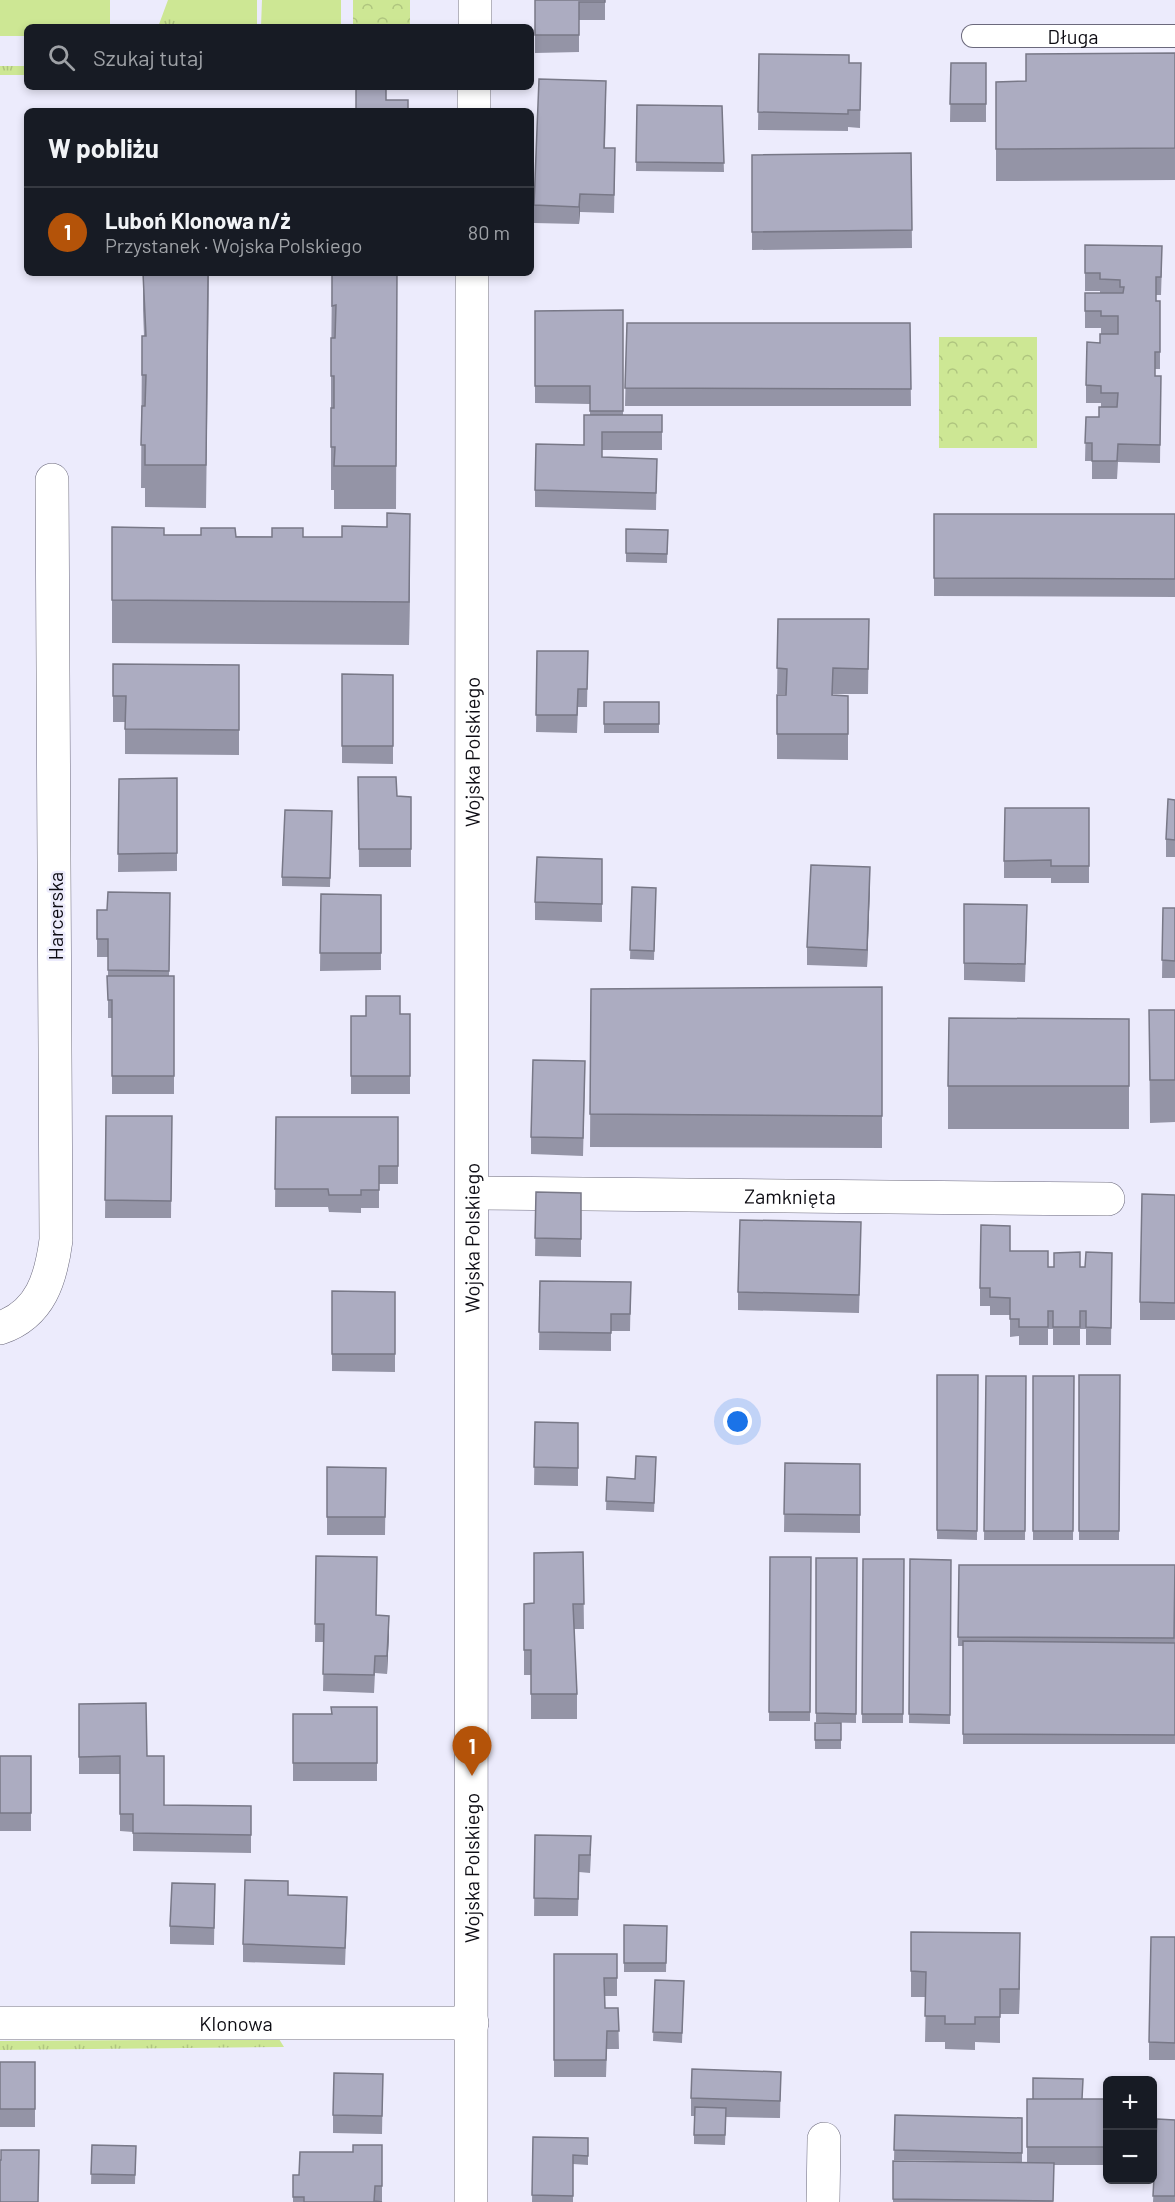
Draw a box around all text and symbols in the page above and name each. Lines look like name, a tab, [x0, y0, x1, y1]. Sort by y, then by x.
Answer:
search box	[24, 24, 534, 90]
street label: Długa	[1048, 24, 1098, 48]
icon: search	[45, 41, 78, 74]
text: Szukaj tutaj	[93, 44, 204, 70]
text: W pobliżu	[48, 132, 159, 163]
text: Luboń Klonowa n/ż	[105, 207, 291, 233]
text: 1	[64, 220, 71, 244]
text: 80 m	[468, 220, 510, 244]
text: Przystanek · Wojska Polskiego	[105, 233, 362, 257]
street label: Wojska Polskiego	[460, 677, 484, 827]
street label: Harcerska	[43, 872, 67, 960]
street label: Wojska Polskiego	[459, 1163, 484, 1313]
street label: Zamknięta	[744, 1184, 836, 1208]
your location	[723, 1407, 752, 1436]
pin: 1	[452, 1726, 492, 1776]
street label: Wojska Polskiego	[459, 1793, 483, 1943]
street label: Klonowa	[199, 2011, 273, 2035]
map controls	[1103, 2076, 1157, 2184]
button: +	[1103, 2076, 1157, 2130]
button: −	[1103, 2130, 1157, 2184]

